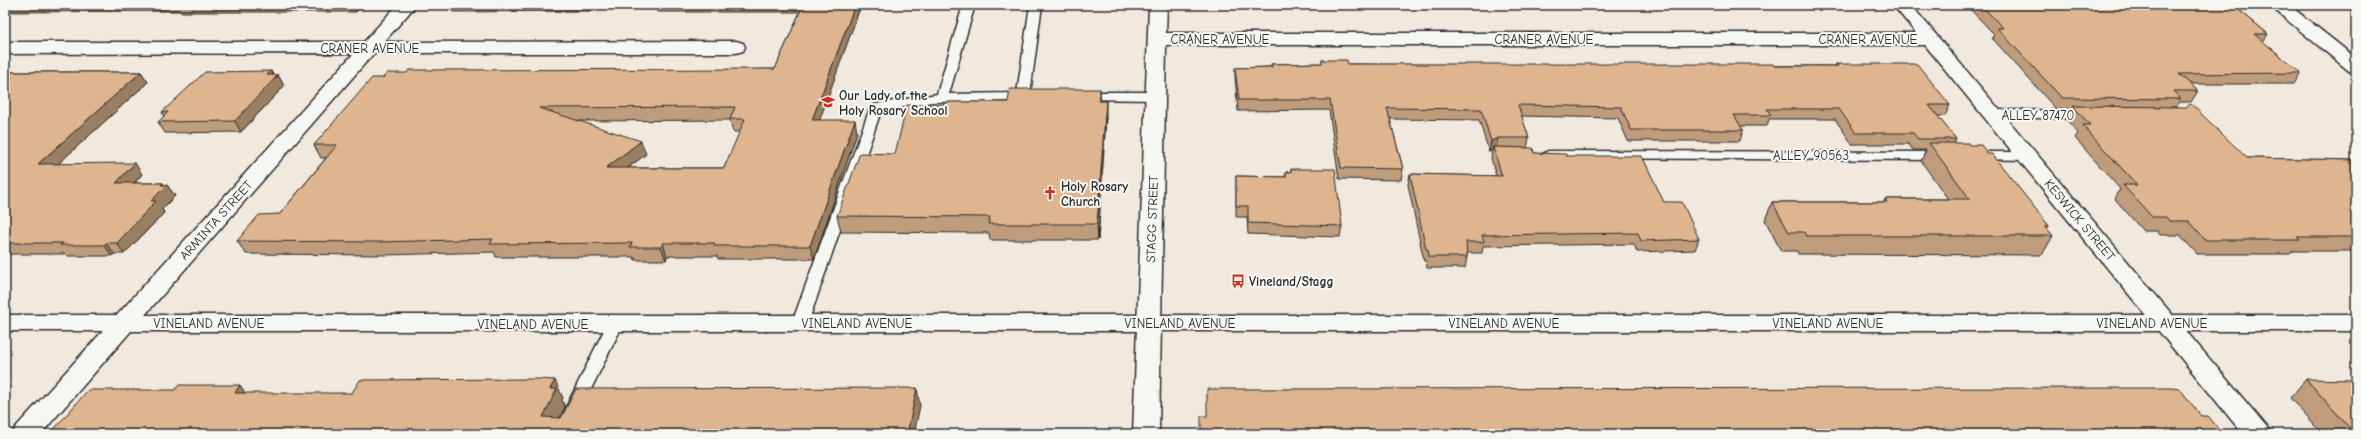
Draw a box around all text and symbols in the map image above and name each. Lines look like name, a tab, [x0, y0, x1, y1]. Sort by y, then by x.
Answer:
street label: CRANER AVENUE	[1171, 32, 1270, 47]
street label: CRANER AVENUE	[1495, 32, 1594, 47]
street label: CRANER AVENUE	[1819, 32, 1918, 47]
street label: CRANER AVENUE	[321, 41, 420, 56]
place label: Our Lady of the Holy Rosary School	[839, 88, 948, 118]
school or university icon: Our Lady of the Holy Rosary School	[820, 94, 836, 110]
street label: ALLEY 87470	[2002, 108, 2074, 123]
street label: ALLEY 90563	[1773, 148, 1849, 163]
street label: STAGG STREET	[1143, 175, 1161, 263]
street label: KESWICK STREET	[2041, 176, 2119, 264]
street label: ARMINTA STREET	[176, 177, 256, 263]
place label: Holy Rosary Church	[1061, 179, 1128, 209]
church icon: Holy Rosary Church	[1042, 185, 1058, 201]
bus stop icon: Vineland/Stagg	[1230, 273, 1246, 289]
place label: Vineland/Stagg	[1249, 274, 1334, 289]
street label: VINELAND AVENUE	[154, 316, 265, 331]
street label: VINELAND AVENUE	[802, 316, 913, 331]
street label: VINELAND AVENUE	[1125, 316, 1236, 331]
street label: VINELAND AVENUE	[1449, 316, 1560, 331]
street label: VINELAND AVENUE	[1773, 316, 1884, 331]
street label: VINELAND AVENUE	[2097, 316, 2208, 331]
street label: VINELAND AVENUE	[478, 317, 589, 332]

